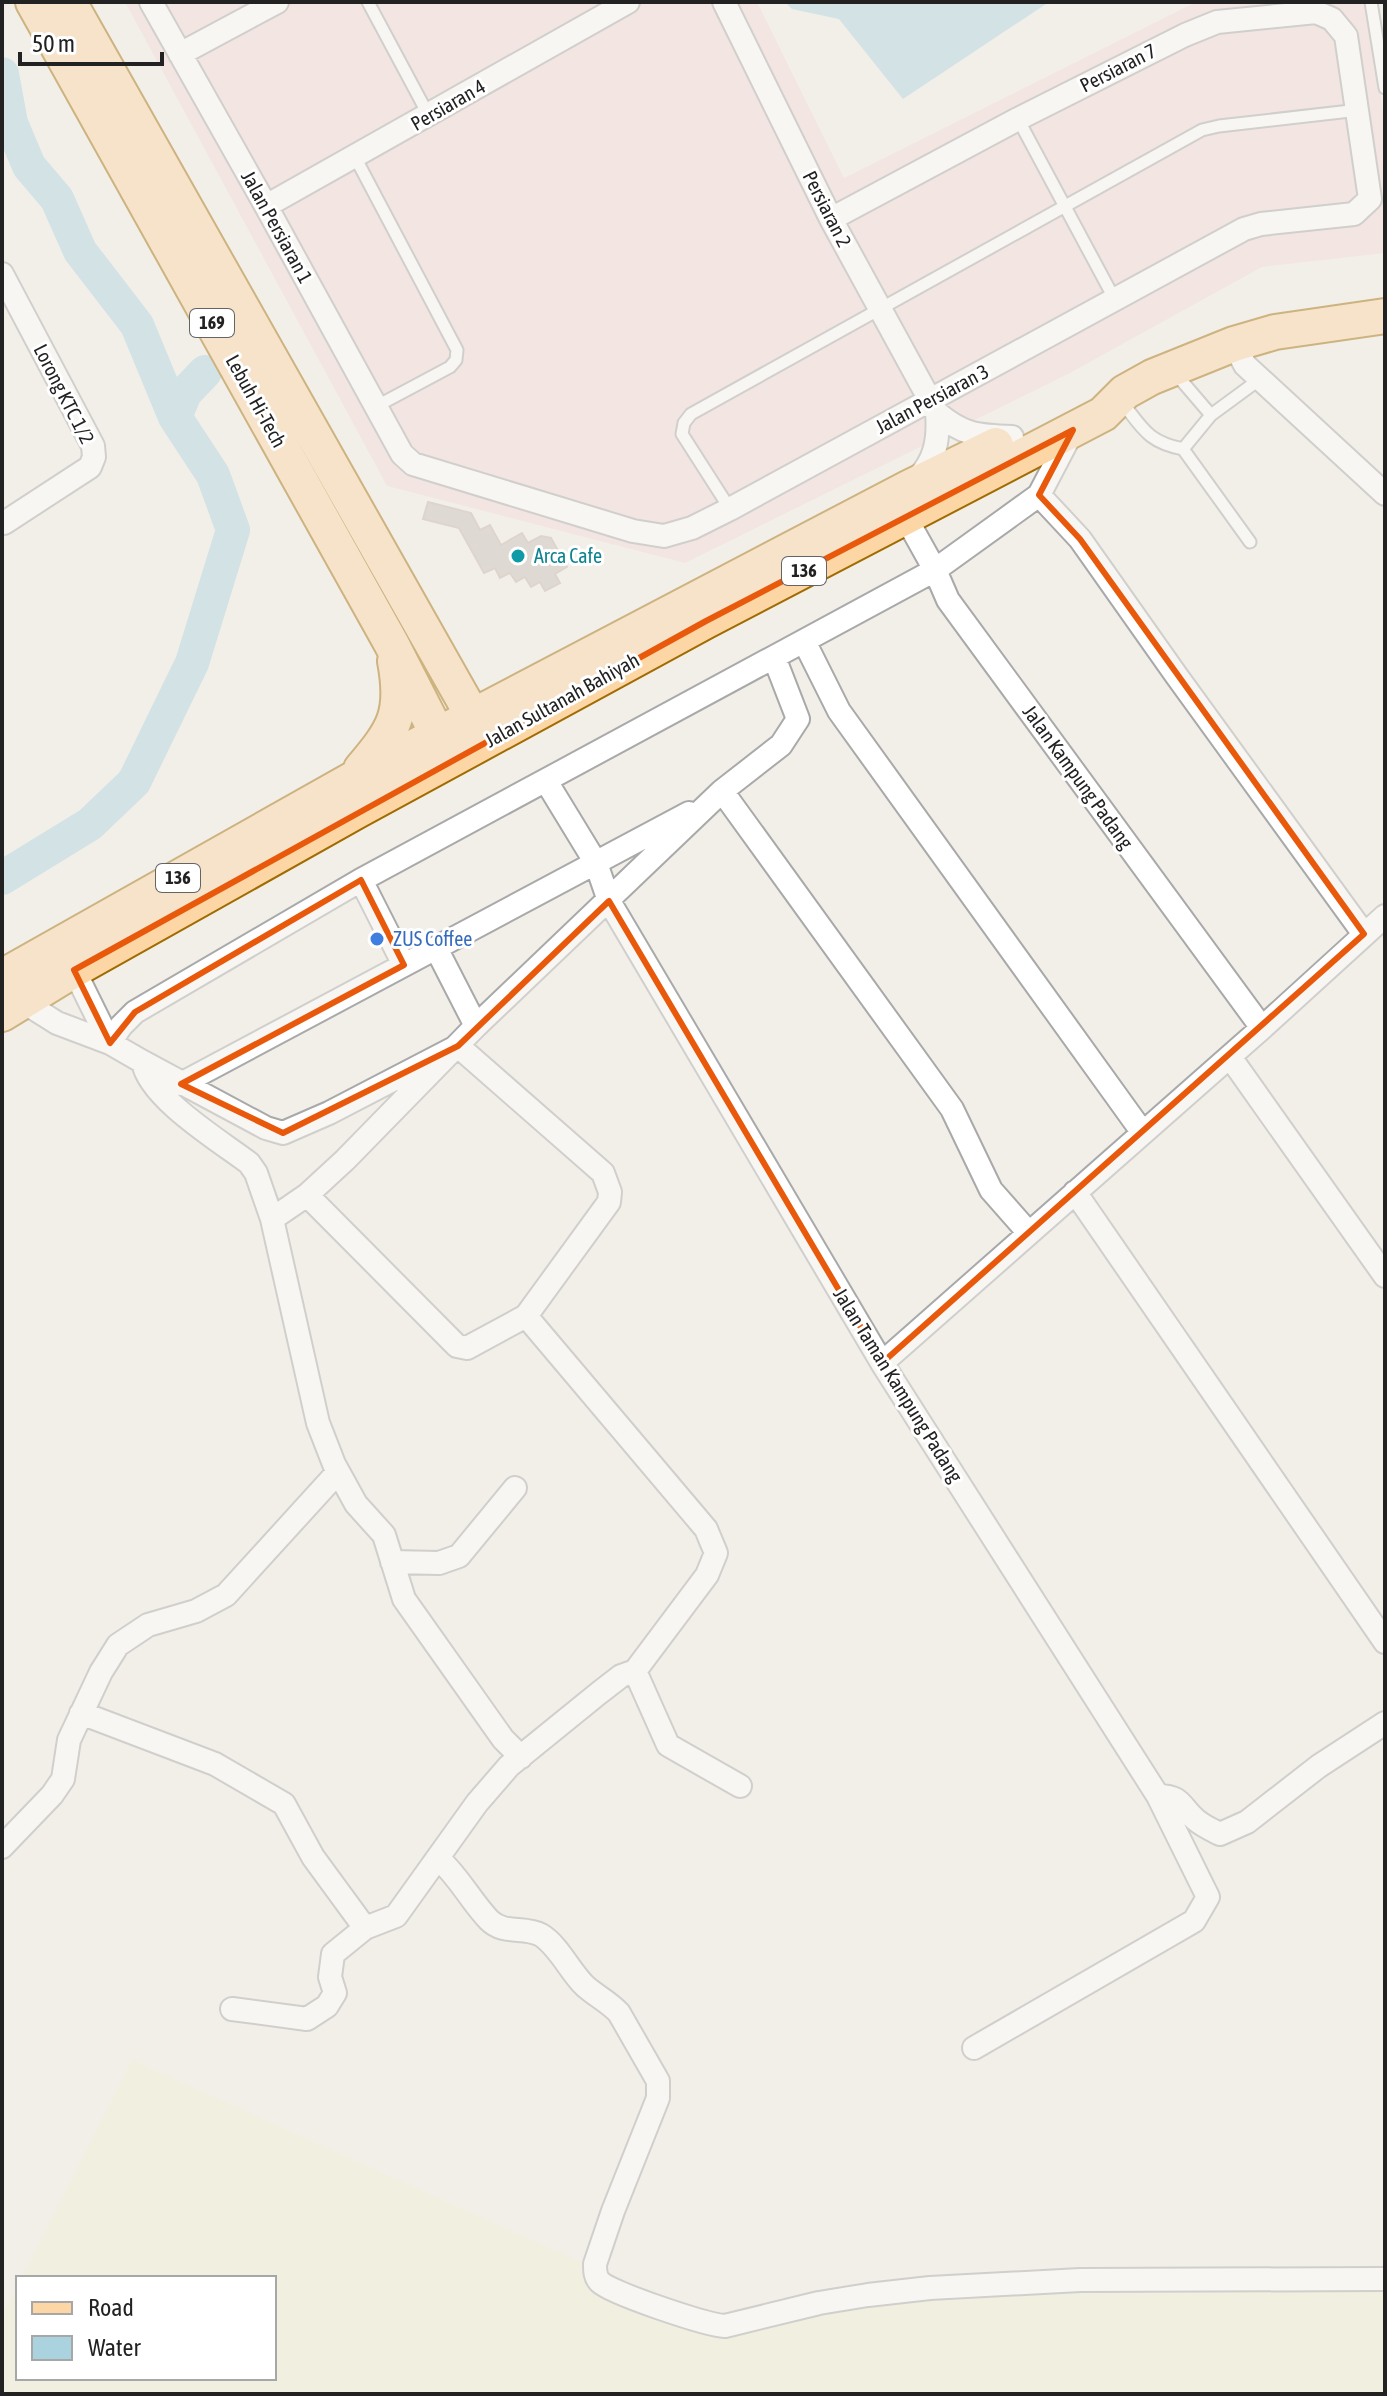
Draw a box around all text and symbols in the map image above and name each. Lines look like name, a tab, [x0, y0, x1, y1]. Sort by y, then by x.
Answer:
scale bar	[20, 16, 162, 66]
text: 50 m	[32, 30, 75, 57]
street label: Persiaran 7	[1076, 39, 1160, 96]
street label: Persiaran 4	[406, 74, 489, 135]
street label: Jalan Persiaran 1	[237, 167, 318, 287]
street label: Persiaran 2	[799, 167, 856, 251]
road number: 169	[190, 309, 234, 337]
street label: Lorong KTC 1/2	[29, 340, 99, 448]
street label: Lebuh Hi-Tech	[222, 350, 291, 451]
street label: Jalan Persiaran 3	[871, 359, 992, 438]
place label: Arca Cafe	[534, 544, 602, 567]
marker: Arca Cafe	[509, 547, 527, 565]
road number: 136	[782, 557, 826, 585]
street label: Jalan Sultanah Bahiyah	[481, 648, 643, 751]
street label: Jalan Kampung Padang	[1019, 700, 1138, 853]
road number: 136	[156, 864, 200, 892]
place label: ZUS Coffee	[393, 927, 472, 950]
marker: ZUS Coffee	[368, 930, 386, 948]
street label: Jalan Taman Kampung Padang	[829, 1283, 968, 1486]
legend	[16, 2276, 276, 2380]
text: Road	[88, 2294, 134, 2321]
text: Water	[88, 2334, 141, 2361]

